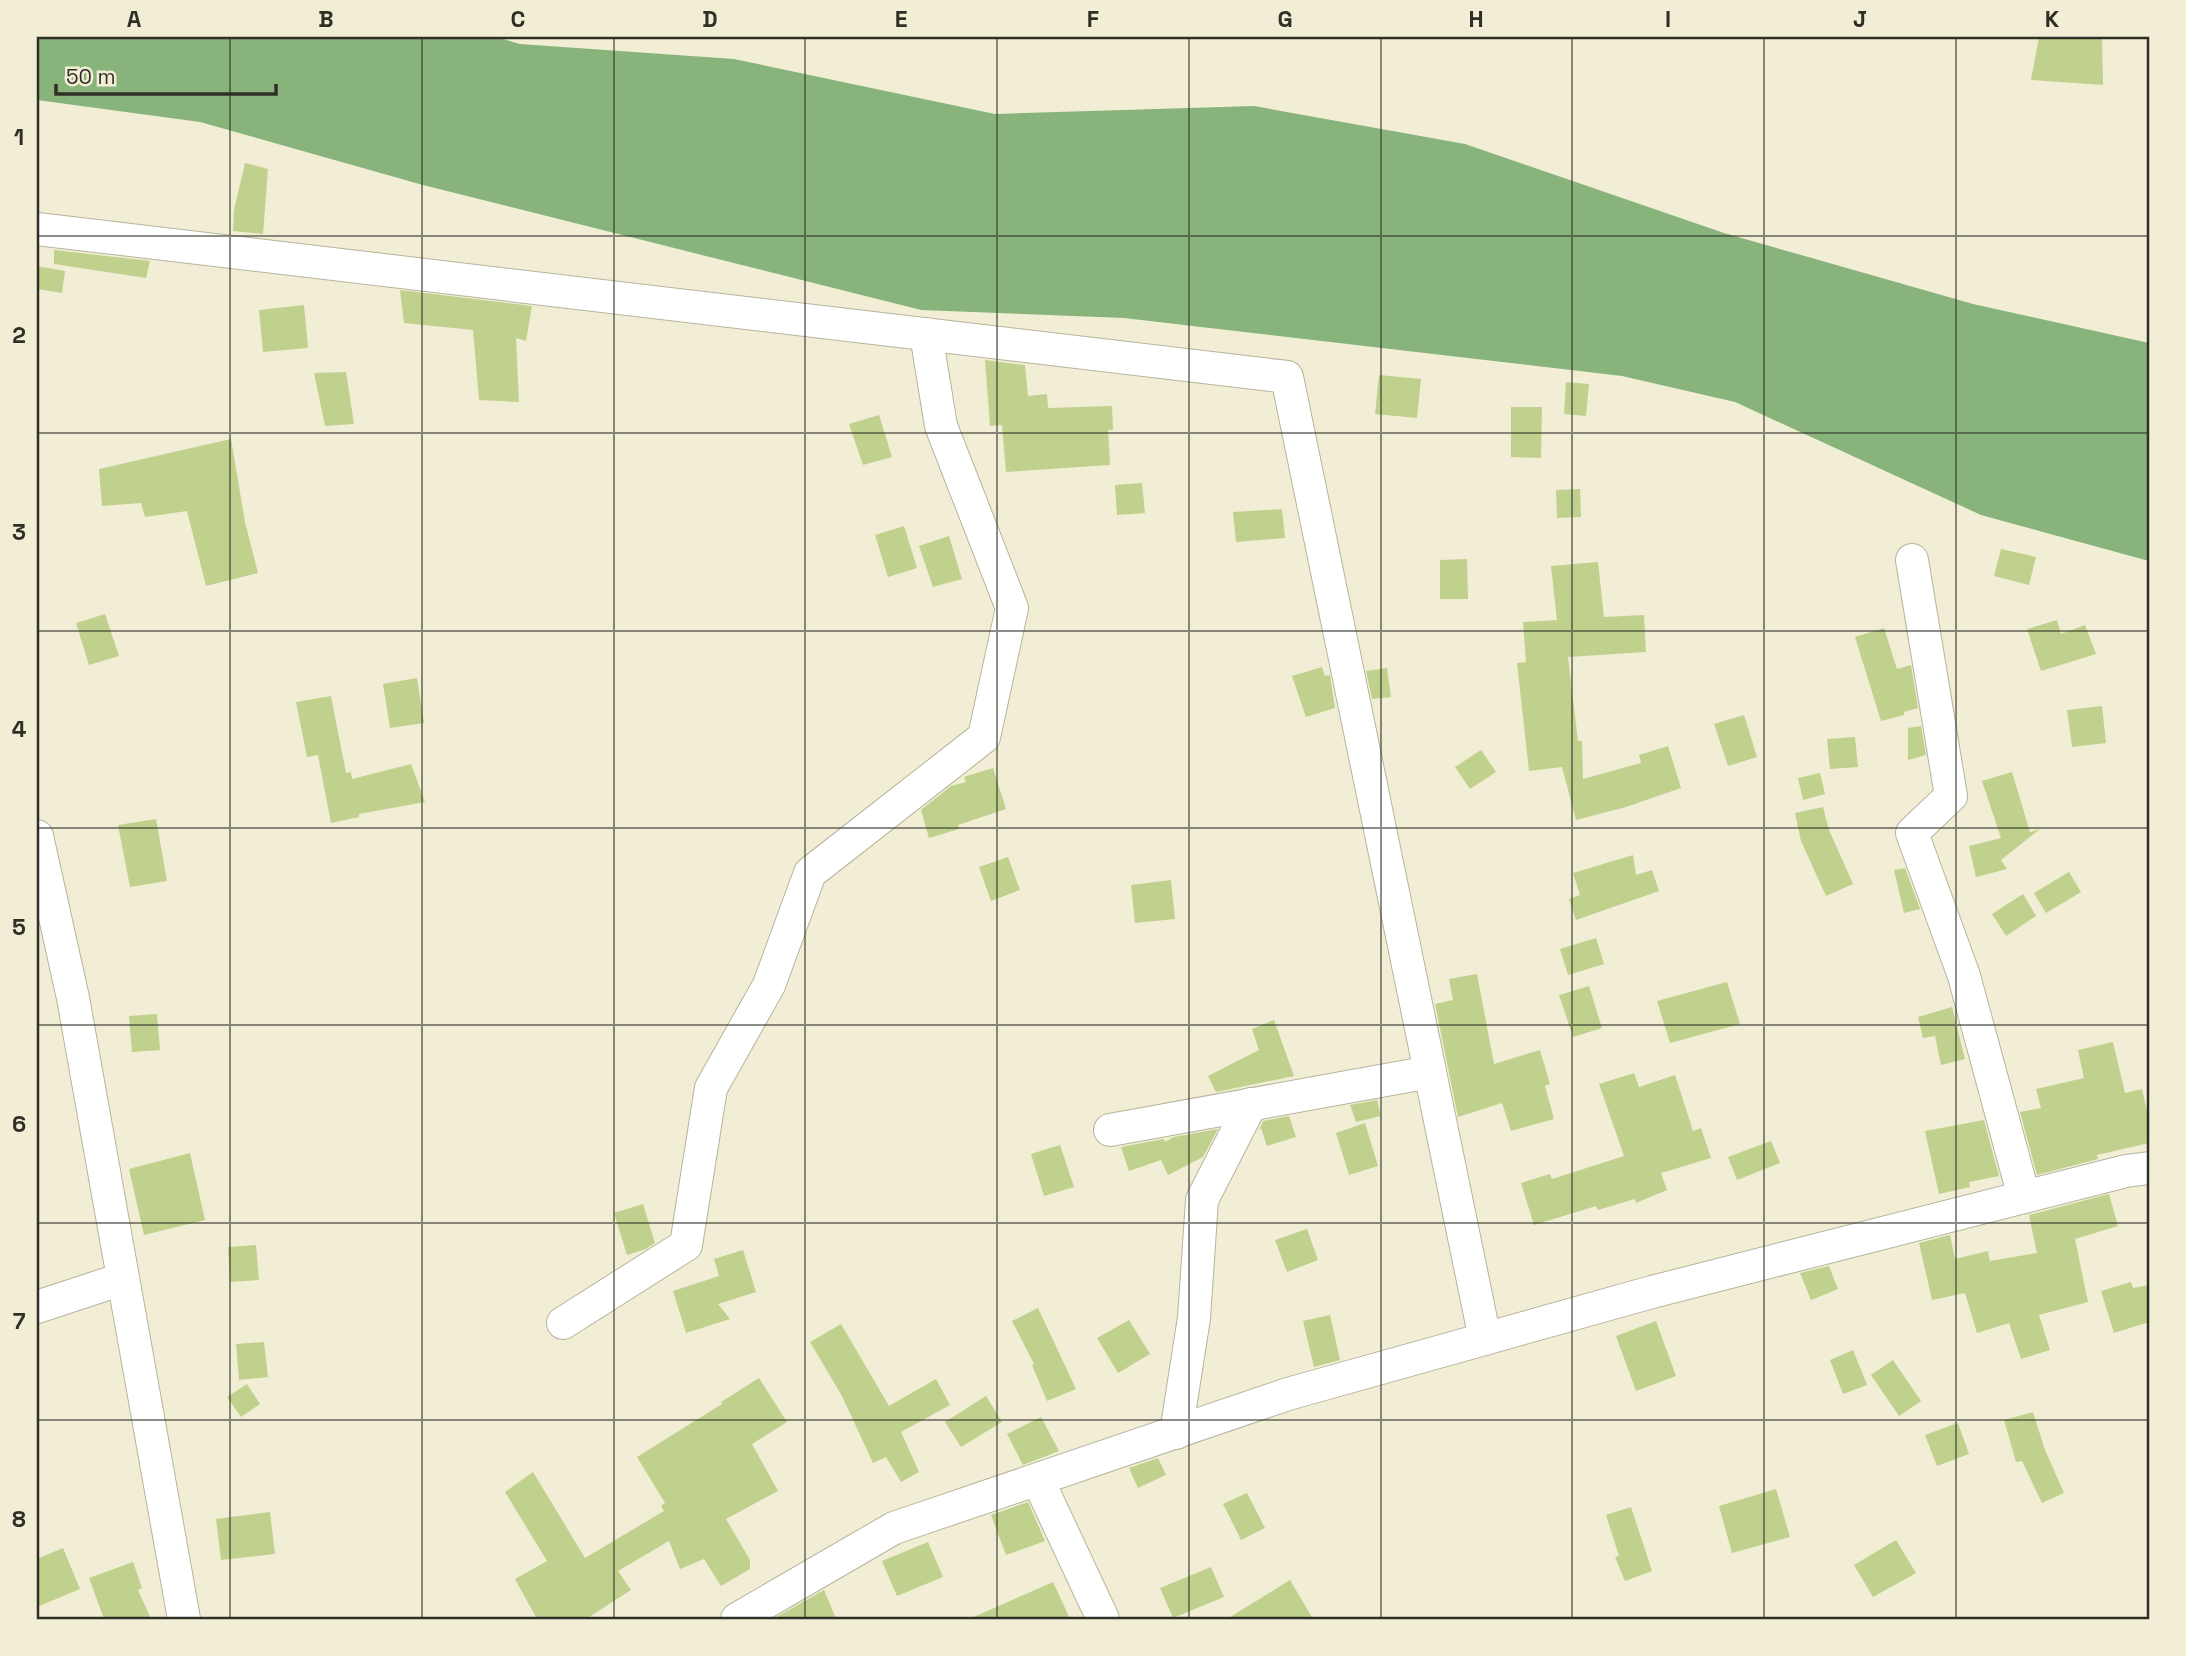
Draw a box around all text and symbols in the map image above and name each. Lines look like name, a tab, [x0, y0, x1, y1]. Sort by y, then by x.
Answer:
text: A	[127, 4, 142, 34]
text: B	[318, 4, 334, 34]
text: C	[511, 4, 525, 34]
text: D	[702, 4, 718, 34]
text: E	[895, 4, 907, 34]
text: F	[1087, 4, 1099, 34]
text: G	[1277, 4, 1293, 34]
text: H	[1468, 4, 1484, 34]
text: I	[1665, 4, 1671, 34]
text: J	[1853, 4, 1867, 34]
text: K	[2045, 4, 2060, 34]
scale bar	[56, 52, 276, 96]
text: 50 m	[66, 63, 116, 90]
text: 1	[14, 122, 24, 152]
text: 2	[12, 320, 26, 350]
text: 3	[12, 517, 26, 547]
text: 4	[12, 714, 27, 744]
text: 5	[12, 912, 26, 942]
text: 6	[12, 1109, 26, 1139]
text: 7	[13, 1306, 26, 1336]
text: 8	[12, 1504, 26, 1534]

